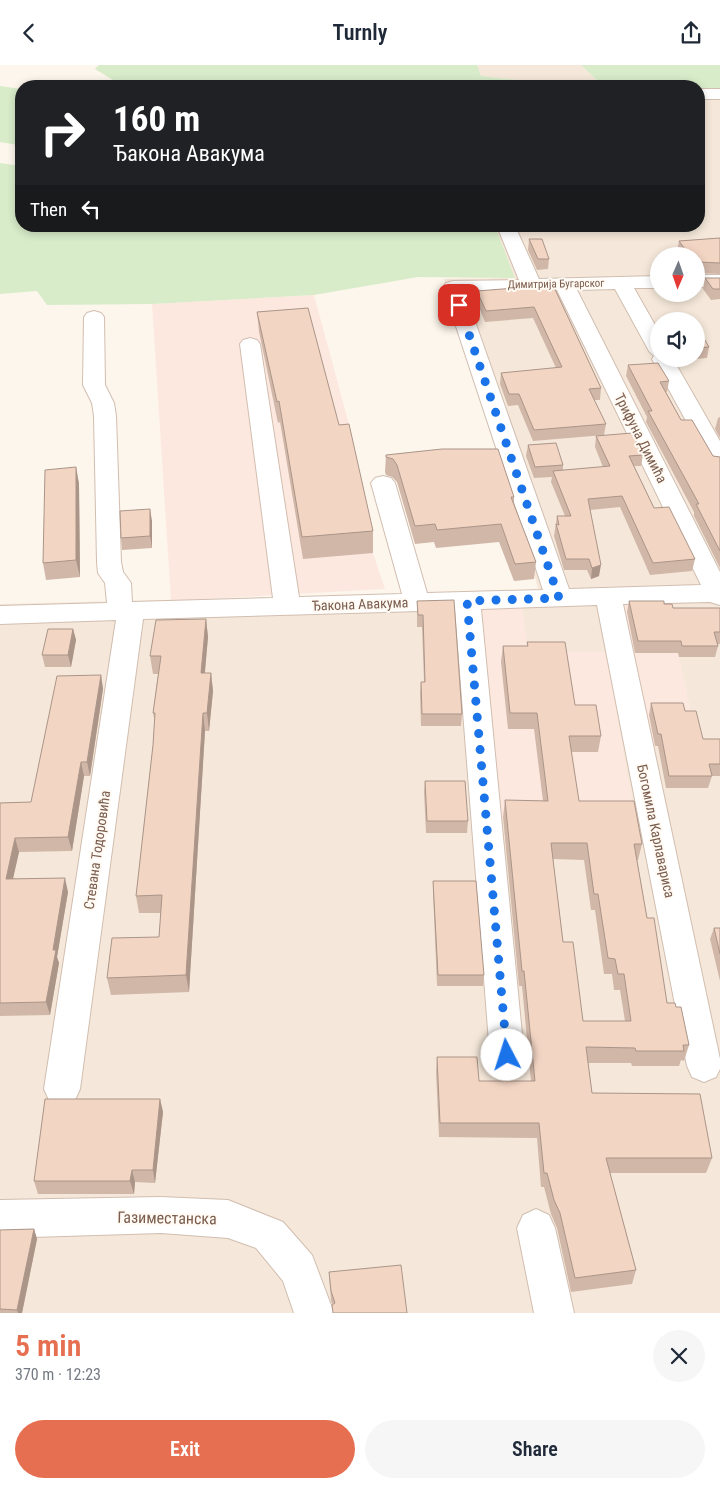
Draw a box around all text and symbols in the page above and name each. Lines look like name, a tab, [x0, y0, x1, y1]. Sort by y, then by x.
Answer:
icon: back	[15, 19, 43, 47]
icon: share	[677, 19, 705, 47]
text: Turnly	[333, 20, 387, 45]
text: 160 m	[113, 99, 200, 140]
icon: right	[30, 100, 95, 165]
text: Ђакона Авакума	[113, 141, 265, 166]
icon: left	[77, 195, 105, 223]
text: Then	[30, 198, 67, 221]
north arrow	[650, 247, 705, 303]
map controls	[650, 247, 705, 367]
street label: Димитрија Бугарског	[507, 277, 605, 291]
pin	[438, 284, 480, 326]
icon: arrive	[445, 291, 473, 319]
button: sound	[650, 312, 705, 367]
street label: Трифуна Димића	[612, 391, 670, 485]
street label: Ђакона Авакума	[311, 594, 409, 614]
street label: Богомила Карлавариса	[634, 763, 678, 899]
street label: Стевана Тодоровића	[81, 790, 113, 910]
position arrow	[480, 1028, 532, 1080]
street label: Газиместанска	[117, 1208, 217, 1228]
text: 5 min	[15, 1328, 81, 1363]
button: close	[653, 1330, 705, 1382]
text: 370 m · 12:23	[15, 1365, 101, 1384]
button: Exit	[15, 1420, 355, 1478]
button: Share	[365, 1420, 705, 1478]

